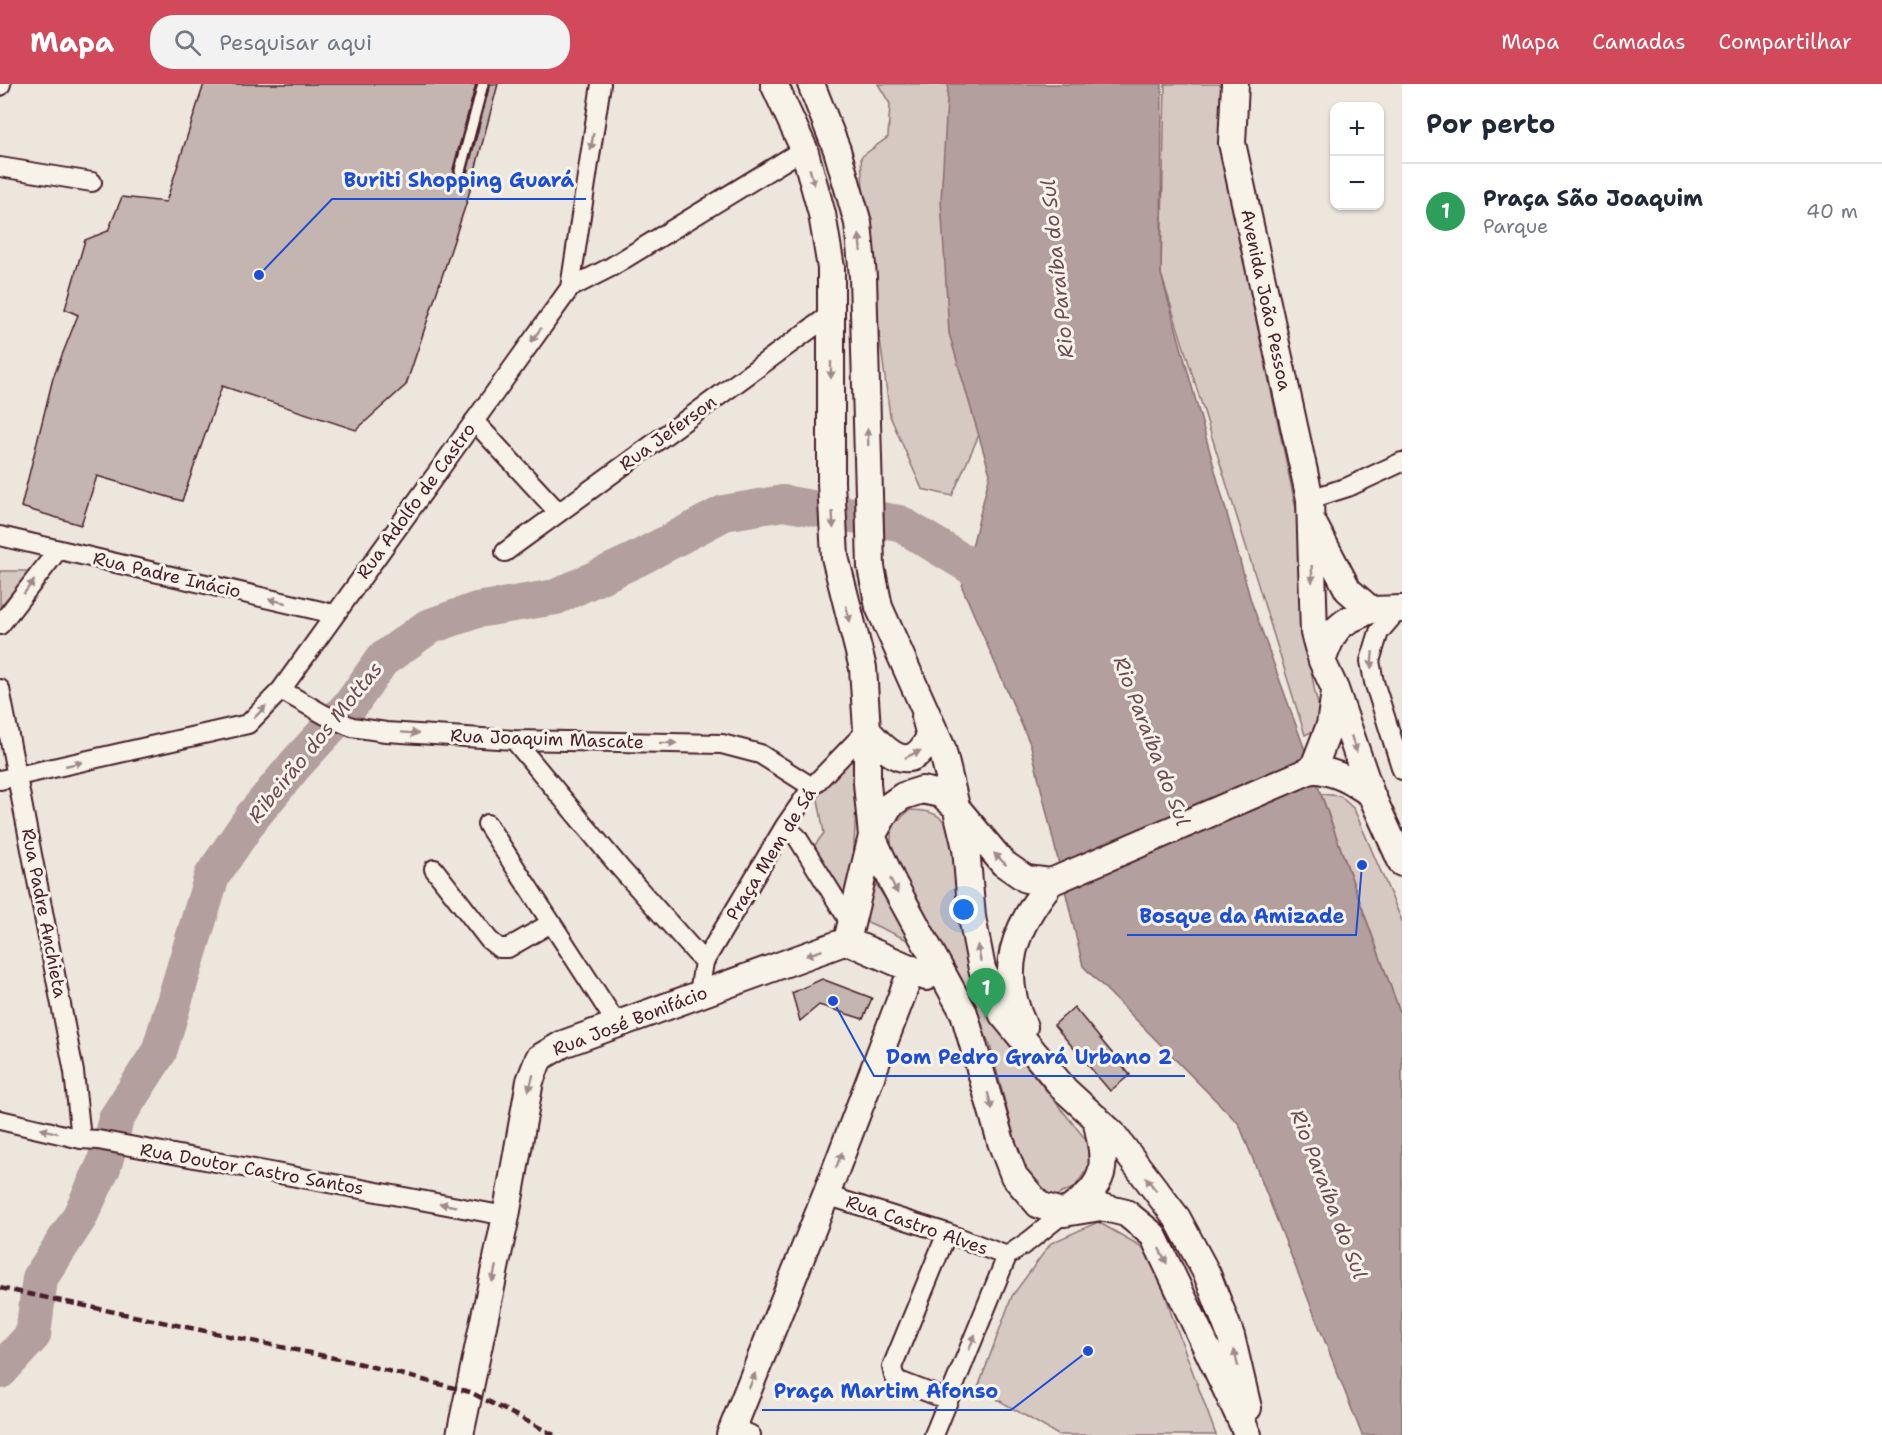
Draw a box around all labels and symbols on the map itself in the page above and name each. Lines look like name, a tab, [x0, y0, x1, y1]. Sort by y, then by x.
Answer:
one-way arrow	[588, 132, 597, 151]
callout: Buriti Shopping Guará	[332, 161, 586, 199]
text: Buriti Shopping Guará	[344, 167, 575, 193]
one-way arrow	[807, 168, 817, 186]
water label: Rio Paraíba do Sul	[1035, 178, 1079, 360]
street label: Avenida João Pessoa	[1235, 207, 1297, 393]
one-way arrow	[855, 233, 864, 252]
one-way arrow	[530, 327, 542, 343]
one-way arrow	[826, 360, 836, 379]
street label: Rua Jeferson	[615, 390, 721, 476]
street label: Rua Adolfo de Castro	[351, 418, 481, 584]
one-way arrow	[863, 428, 873, 447]
one-way arrow	[829, 510, 838, 529]
street label: Rua Padre Inácio	[91, 546, 243, 604]
one-way arrow	[1307, 564, 1316, 583]
one-way arrow	[23, 579, 35, 595]
one-way arrow	[267, 596, 286, 605]
one-way arrow	[844, 605, 854, 623]
one-way arrow	[1368, 651, 1377, 670]
water label: Rio Paraíba do Sul	[1108, 653, 1196, 829]
water label: Ribeirão dos Mottas	[242, 656, 388, 828]
one-way arrow	[252, 705, 266, 719]
street label: Rua Joaquim Mascate	[450, 724, 644, 754]
one-way arrow	[400, 729, 419, 738]
one-way arrow	[1350, 735, 1359, 753]
one-way arrow	[658, 738, 677, 747]
one-way arrow	[905, 749, 923, 759]
one-way arrow	[65, 758, 83, 768]
street label: Praça Mem de Sá	[721, 783, 821, 925]
street label: Rua Padre Anchieta	[16, 826, 72, 1000]
one-way arrow	[993, 852, 1008, 866]
one-way arrow	[889, 877, 899, 894]
your location	[949, 895, 978, 924]
callout: Bosque da Amizade	[1127, 897, 1356, 935]
text: Bosque da Amizade	[1140, 903, 1344, 929]
one-way arrow	[974, 943, 983, 962]
one-way arrow	[805, 948, 823, 958]
pin: 1	[966, 968, 1006, 1018]
street label: Rua José Bonifácio	[549, 980, 711, 1062]
callout: Dom Pedro Grará Urbano 2	[874, 1038, 1185, 1076]
text: Dom Pedro Grará Urbano 2	[886, 1044, 1172, 1070]
one-way arrow	[526, 1074, 535, 1092]
one-way arrow	[986, 1092, 995, 1110]
water label: Rio Paraíba do Sul	[1285, 1106, 1373, 1282]
one-way arrow	[40, 1126, 58, 1136]
street label: Rua Doutor Castro Santos	[138, 1138, 366, 1200]
one-way arrow	[835, 1151, 845, 1169]
one-way arrow	[1145, 1176, 1158, 1192]
street label: Rua Castro Alves	[843, 1189, 991, 1261]
one-way arrow	[439, 1200, 458, 1209]
one-way arrow	[1159, 1248, 1168, 1265]
one-way arrow	[489, 1265, 498, 1284]
one-way arrow	[968, 1333, 977, 1351]
one-way arrow	[1231, 1348, 1241, 1367]
one-way arrow	[747, 1371, 757, 1389]
callout: Praça Martim Afonso	[762, 1372, 1011, 1410]
text: Praça Martim Afonso	[774, 1378, 998, 1404]

